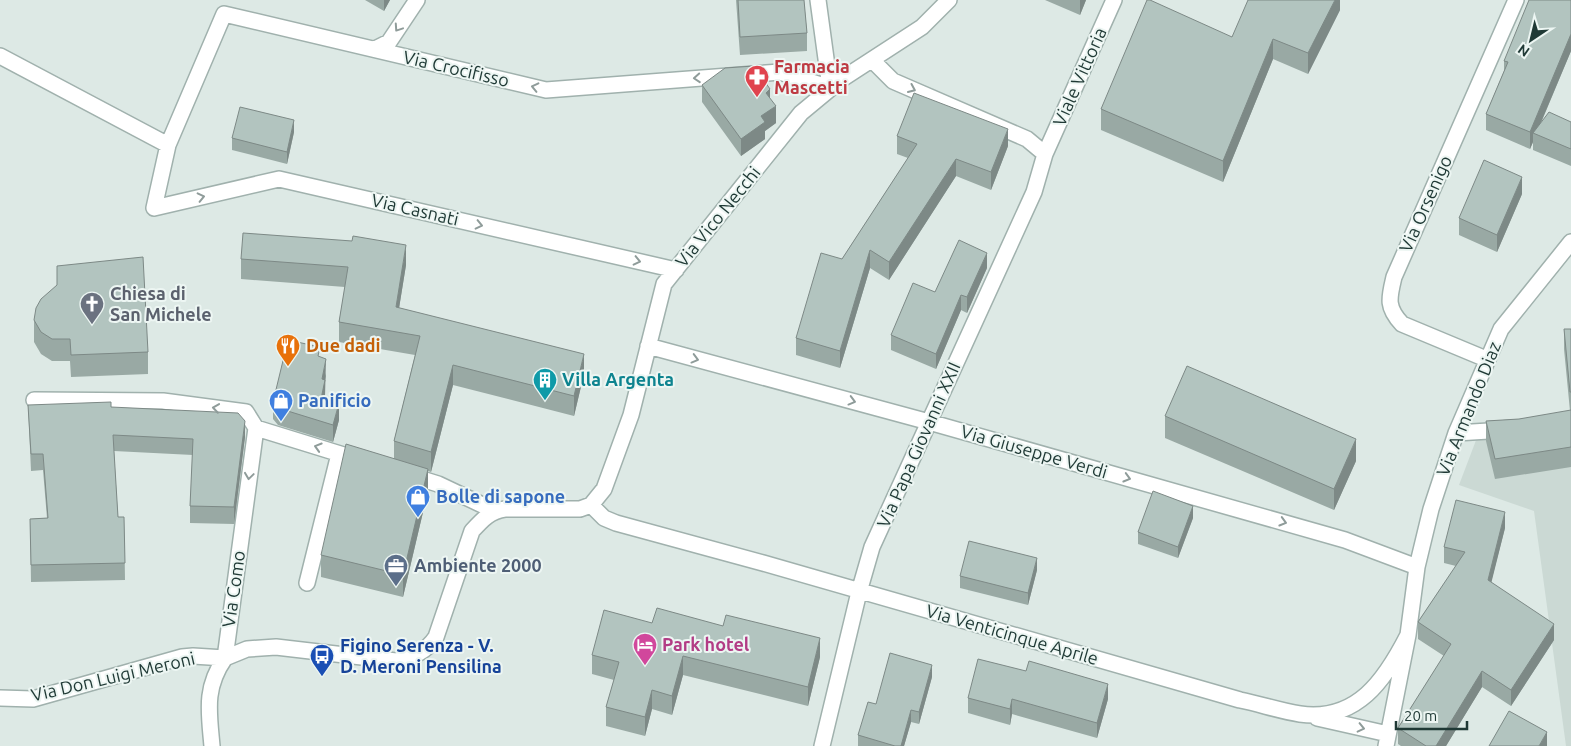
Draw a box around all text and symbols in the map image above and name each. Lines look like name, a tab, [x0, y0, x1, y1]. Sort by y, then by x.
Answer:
north arrow	[1506, 15, 1556, 65]
one-way arrow	[395, 22, 405, 31]
street label: Viale Vittoria	[1048, 24, 1110, 129]
text: N	[1515, 41, 1532, 60]
street label: Via Crocifisso	[401, 46, 511, 90]
place label: Farmacia Mascetti	[774, 56, 850, 97]
pharmacy icon: Farmacia Mascetti	[744, 64, 770, 98]
one-way arrow	[692, 73, 700, 84]
one-way arrow	[530, 82, 539, 93]
one-way arrow	[907, 82, 916, 93]
street label: Via Orsenigo	[1395, 152, 1455, 255]
street label: Via Vico Necchi	[671, 162, 764, 271]
street label: Via Casnati	[370, 189, 461, 229]
one-way arrow	[197, 192, 206, 203]
one-way arrow	[474, 219, 483, 230]
one-way arrow	[633, 255, 642, 266]
place label: Chiesa di San Michele	[110, 283, 212, 324]
church icon: Chiesa di San Michele	[79, 291, 105, 325]
restaurant icon: Due dadi	[275, 333, 301, 367]
place label: Due dadi	[306, 335, 381, 355]
street label: Via Armando Diaz	[1432, 339, 1504, 479]
one-way arrow	[691, 353, 699, 363]
street label: Via Papa Giovanni XXII	[873, 359, 964, 530]
building icon: Villa Argenta	[532, 367, 558, 401]
place label: Villa Argenta	[562, 369, 674, 389]
shop icon: Panificio	[268, 388, 294, 422]
place label: Panificio	[298, 390, 371, 410]
one-way arrow	[848, 395, 857, 406]
one-way arrow	[212, 404, 220, 414]
street label: Via Giuseppe Verdi	[959, 421, 1110, 482]
one-way arrow	[314, 443, 322, 453]
one-way arrow	[1122, 472, 1130, 482]
one-way arrow	[244, 473, 255, 481]
shop icon: Bolle di sapone	[405, 484, 431, 518]
place label: Bolle di sapone	[436, 486, 565, 506]
one-way arrow	[1278, 517, 1287, 527]
street label: Via Como	[218, 549, 248, 629]
office icon: Ambiente 2000	[383, 553, 409, 587]
place label: Ambiente 2000	[414, 555, 542, 575]
street label: Via Venticinque Aprile	[924, 600, 1101, 668]
hotel icon: Park hotel	[632, 632, 658, 666]
place label: Park hotel	[662, 634, 750, 654]
place label: Figino Serenza - V. D. Meroni Pensilina	[340, 635, 502, 676]
bus stop icon: Figino Serenza - V. D. Meroni Pensilina	[309, 643, 335, 677]
street label: Via Don Luigi Meroni	[29, 647, 197, 705]
scale bar	[1396, 698, 1467, 730]
text: 20 m	[1404, 707, 1437, 724]
one-way arrow	[1357, 722, 1366, 732]

